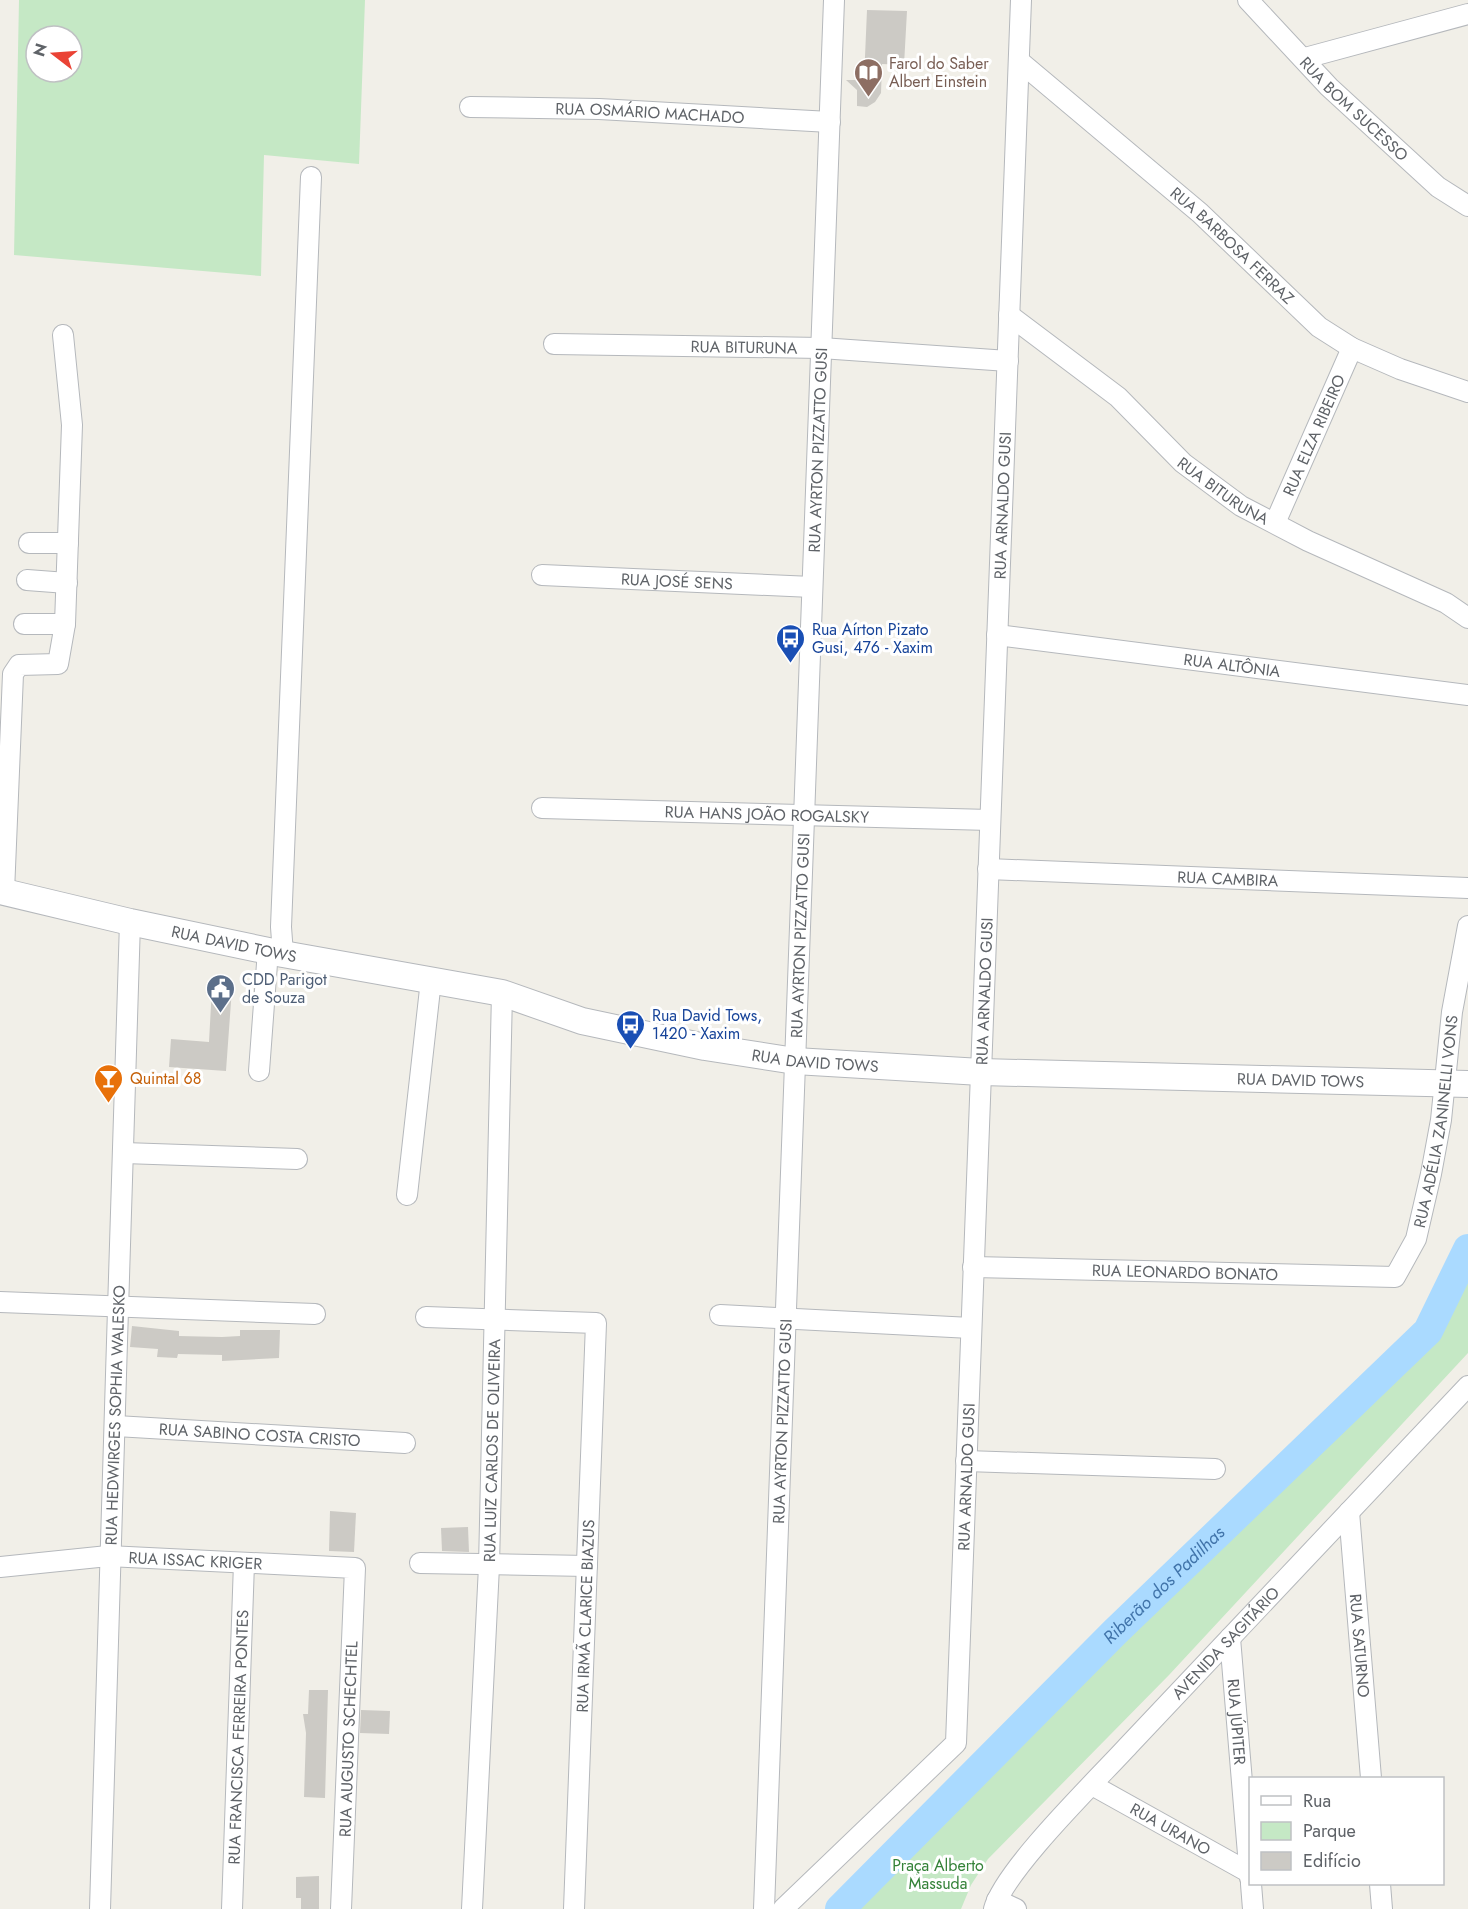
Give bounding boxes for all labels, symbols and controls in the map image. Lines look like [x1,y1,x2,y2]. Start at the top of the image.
north arrow [24,24,84,84]
text: N [27,40,53,59]
place label: Farol do Saber Albert Einstein [889,52,989,93]
street label: RUA BOM SUCESSO [1294,52,1413,166]
library icon: Farol do Saber Albert Einstein [852,56,884,98]
street label: RUA OSMÁRIO MACHADO [555,97,745,129]
street label: RUA BARBOSA FERRAZ [1165,182,1299,310]
street label: RUA BITURUNA [690,335,798,360]
street label: RUA AYRTON PIZZATTO GUSI [803,347,833,553]
street label: RUA ELZA RIBEIRO [1277,371,1351,500]
street label: RUA ARNALDO GUSI [988,431,1017,580]
street label: RUA BITURUNA [1172,452,1273,531]
street label: RUA JOSÉ SENS [620,568,734,595]
place label: Rua Aírton Pizato Gusi, 476 - Xaxim [812,618,933,659]
bus stop icon: Rua Aírton Pizato Gusi, 476 - Xaxim [775,622,807,664]
street label: RUA ALTÔNIA [1182,648,1282,683]
street label: RUA HANS JOÃO ROGALSKY [664,800,869,829]
street label: RUA AYRTON PIZZATTO GUSI [785,833,815,1039]
street label: RUA CAMBIRA [1177,866,1279,892]
street label: RUA ARNALDO GUSI [970,917,999,1065]
street label: RUA DAVID TOWS [169,920,299,968]
place label: CDD Parigot de Souza [242,968,327,1009]
public building icon: CDD Parigot de Souza [205,972,237,1014]
place label: Rua David Tows, 1420 - Xaxim [652,1004,762,1045]
bus stop icon: Rua David Tows, 1420 - Xaxim [615,1008,647,1050]
street label: RUA ADÉLIA ZANINELLI VONS [1408,1014,1464,1230]
street label: RUA DAVID TOWS [750,1043,879,1078]
bar icon: Quintal 68 [93,1062,125,1104]
place label: Quintal 68 [130,1067,202,1090]
street label: RUA DAVID TOWS [1237,1067,1365,1093]
street label: RUA LEONARDO BONATO [1092,1259,1278,1286]
street label: RUA HEDWIRGES SOPHIA WALESKO [99,1285,131,1546]
street label: RUA AYRTON PIZZATTO GUSI [767,1318,798,1524]
street label: RUA LUIZ CARLOS DE OLIVEIRA [478,1338,506,1562]
street label: RUA ARNALDO GUSI [952,1403,981,1551]
street label: RUA SABINO COSTA CRISTO [158,1418,361,1452]
street label: RUA IRMÃ CLARICE BIAZUS [571,1519,600,1713]
water label: Riberão dos Padilhas [1097,1520,1231,1650]
street label: RUA ISSAC KRIGER [128,1546,263,1575]
street label: AVENIDA SAGITÁRIO [1167,1582,1285,1705]
street label: RUA SATURNO [1344,1593,1375,1698]
street label: RUA FRANCISCA FERREIRA PONTES [223,1609,254,1865]
street label: RUA AUGUSTO SCHECHTEL [334,1640,363,1837]
street label: RUA JÚPITER [1221,1678,1252,1766]
legend [1249,1777,1444,1885]
text: Rua [1303,1788,1331,1814]
street label: RUA URANO [1126,1798,1215,1861]
text: Parque [1303,1818,1356,1844]
text: Edifício [1303,1848,1361,1874]
park label: Praça Alberto Massuda [892,1854,984,1895]

